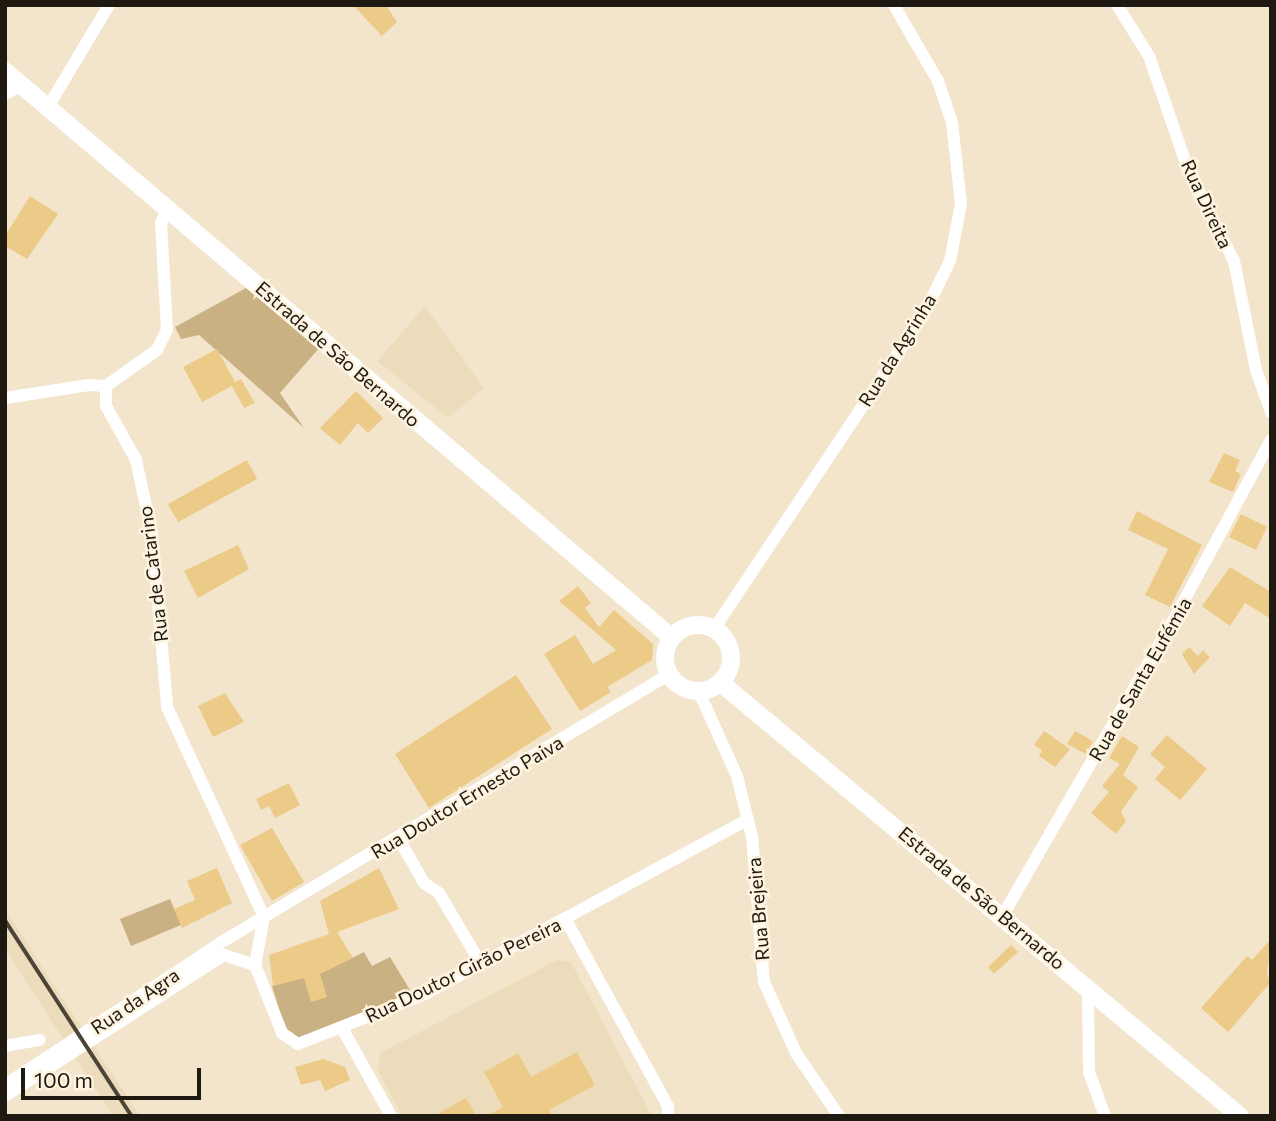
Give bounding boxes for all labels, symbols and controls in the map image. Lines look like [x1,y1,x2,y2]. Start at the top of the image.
street label: Rua Direita [1176,156,1238,252]
street label: Estrada de São Bernardo [251,276,425,432]
street label: Rua da Agrinha [853,289,941,411]
street label: Rua de Catarino [133,505,173,643]
street label: Rua de Santa Eufémia [1084,593,1196,765]
street label: Rua Doutor Ernesto Paiva [367,731,567,863]
street label: Estrada de São Bernardo [894,822,1070,974]
street label: Rua Brejeira [742,856,774,962]
street label: Rua Doutor Girão Pereira [361,913,565,1027]
street label: Rua da Agra [86,963,184,1039]
scale bar [24,1054,205,1098]
text: 100 m [34,1067,93,1092]

